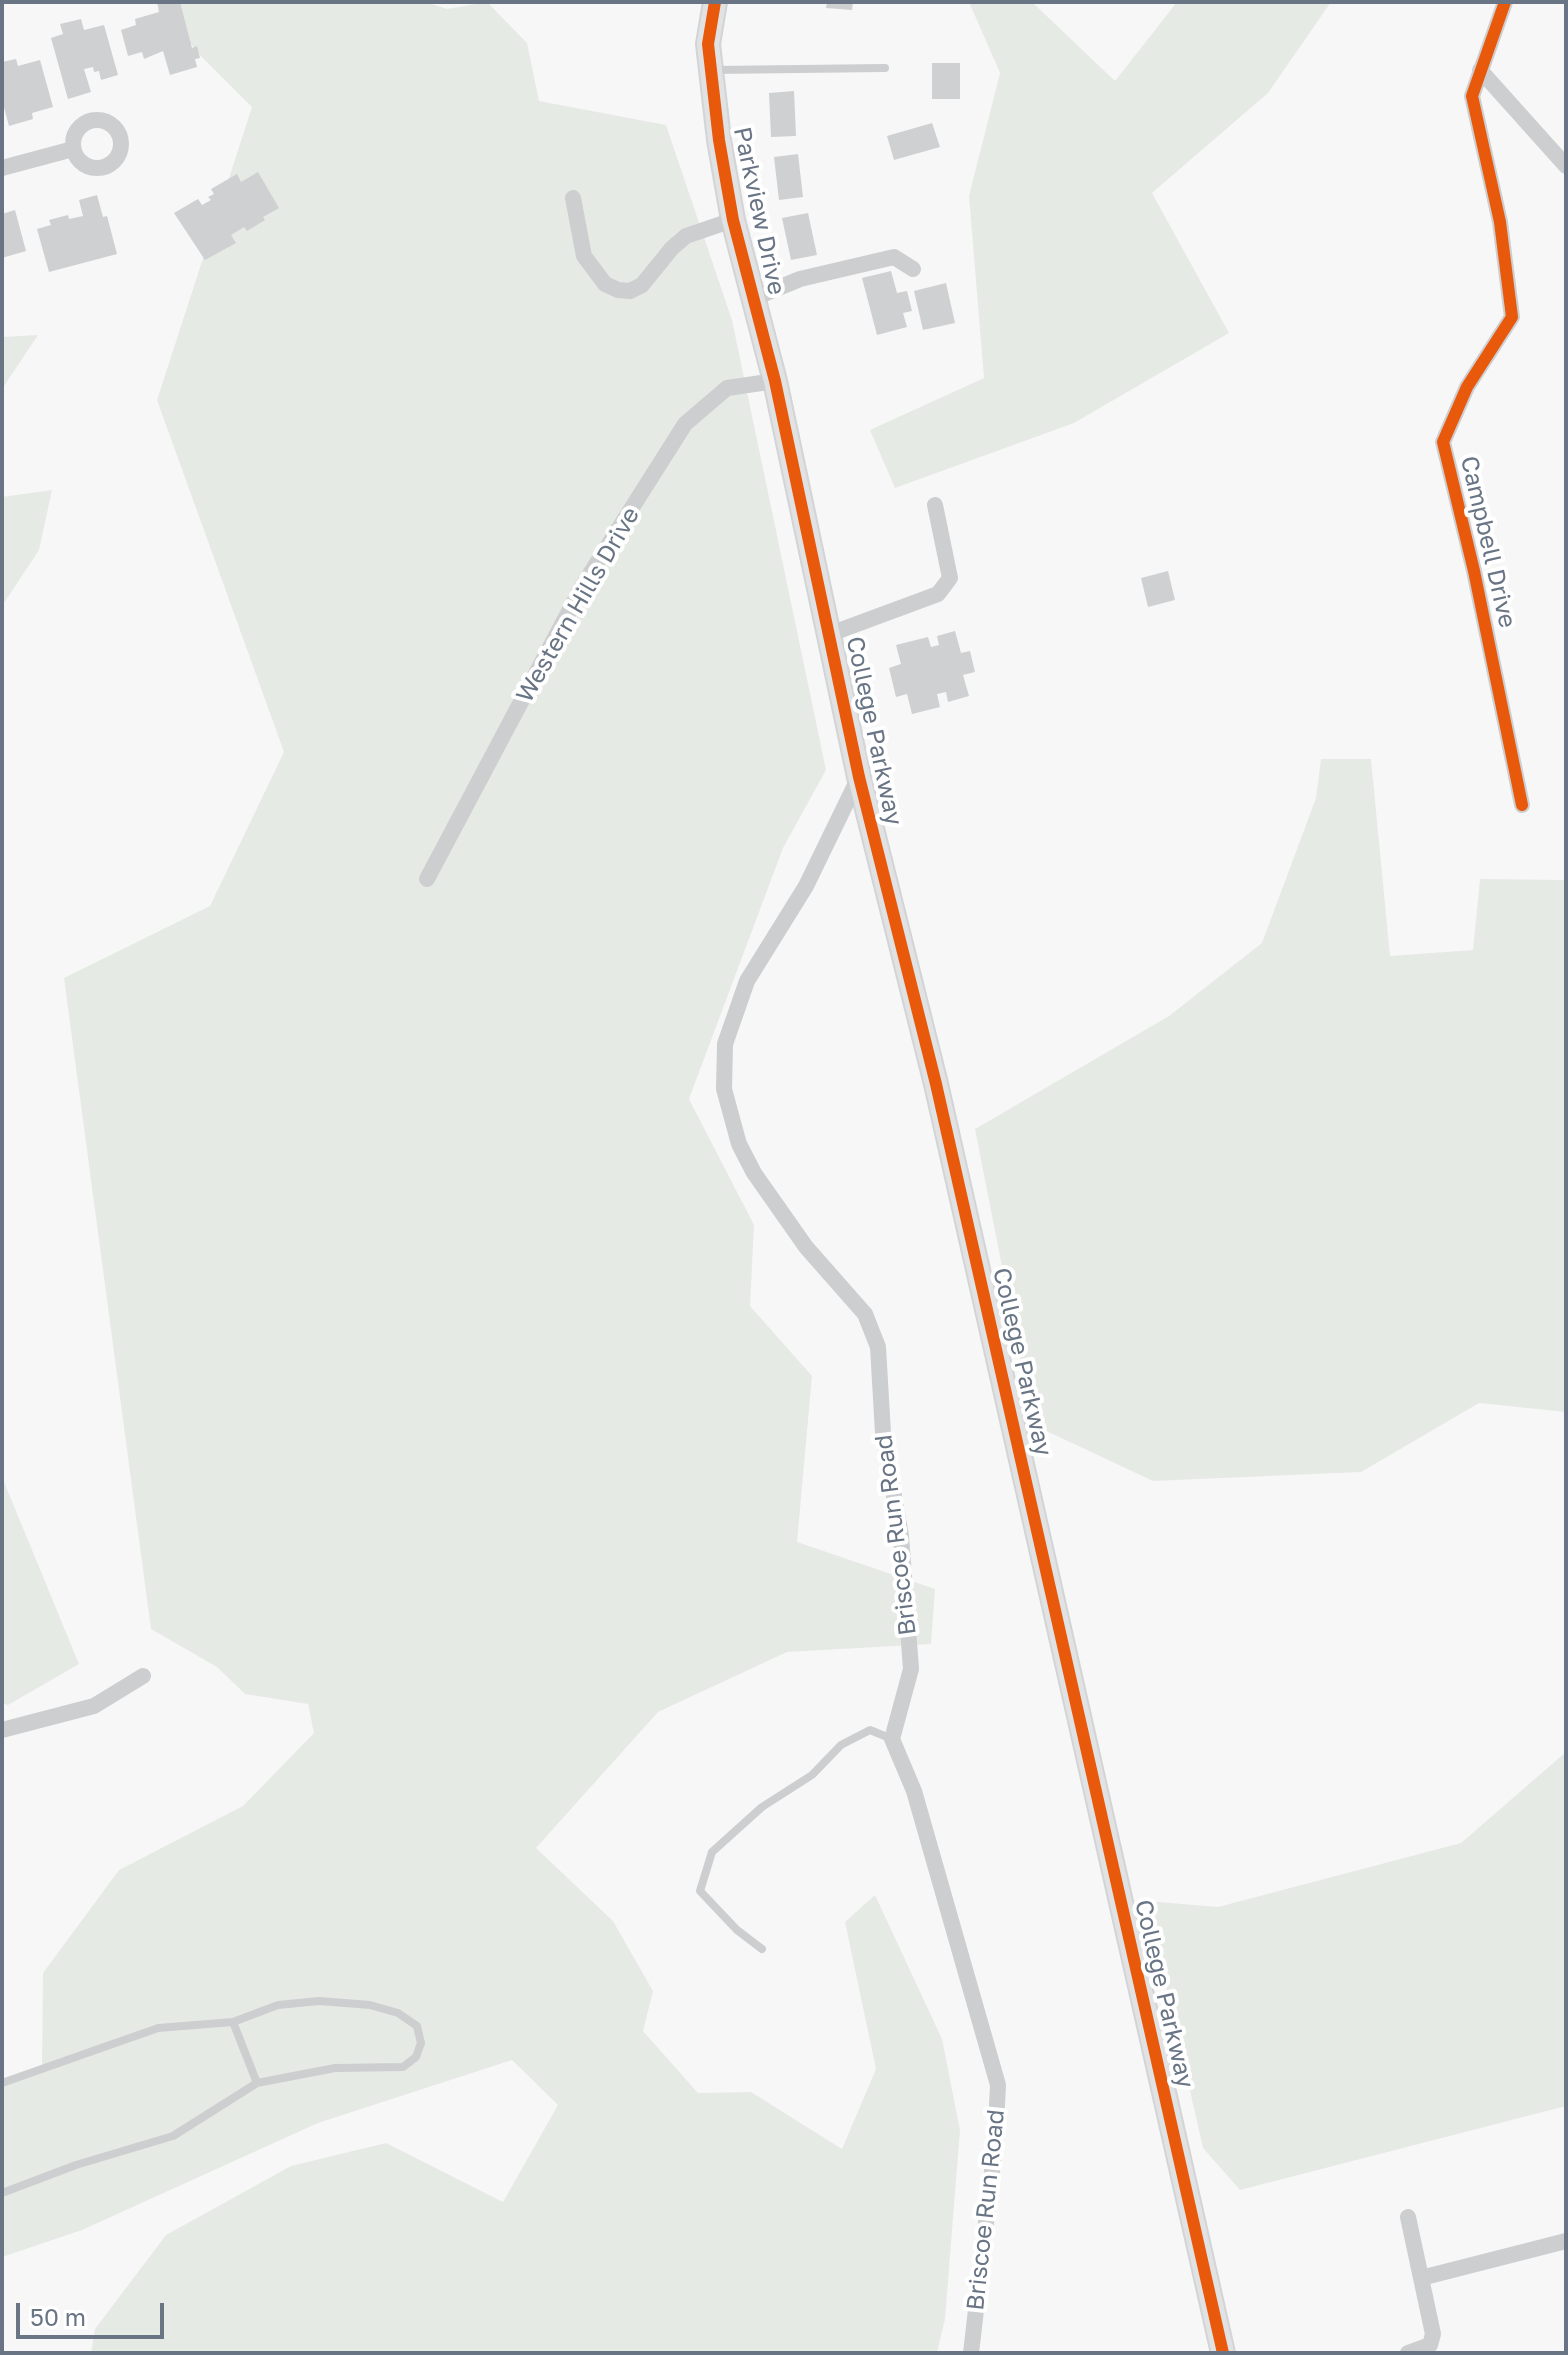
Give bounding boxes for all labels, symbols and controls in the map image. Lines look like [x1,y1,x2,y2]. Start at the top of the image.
street label: Parkview Drive [727,125,791,297]
street label: Campbell Drive [1454,453,1522,631]
street label: Western Hills Drive [510,502,646,708]
street label: College Parkway [840,634,908,828]
street label: College Parkway [986,1265,1058,1459]
street label: Briscoe Run Road [869,1433,923,1637]
street label: College Parkway [1128,1897,1200,2091]
street label: Briscoe Run Road [961,2108,1011,2312]
scale bar [20,2287,168,2337]
text: 50 m [30,2302,86,2331]

